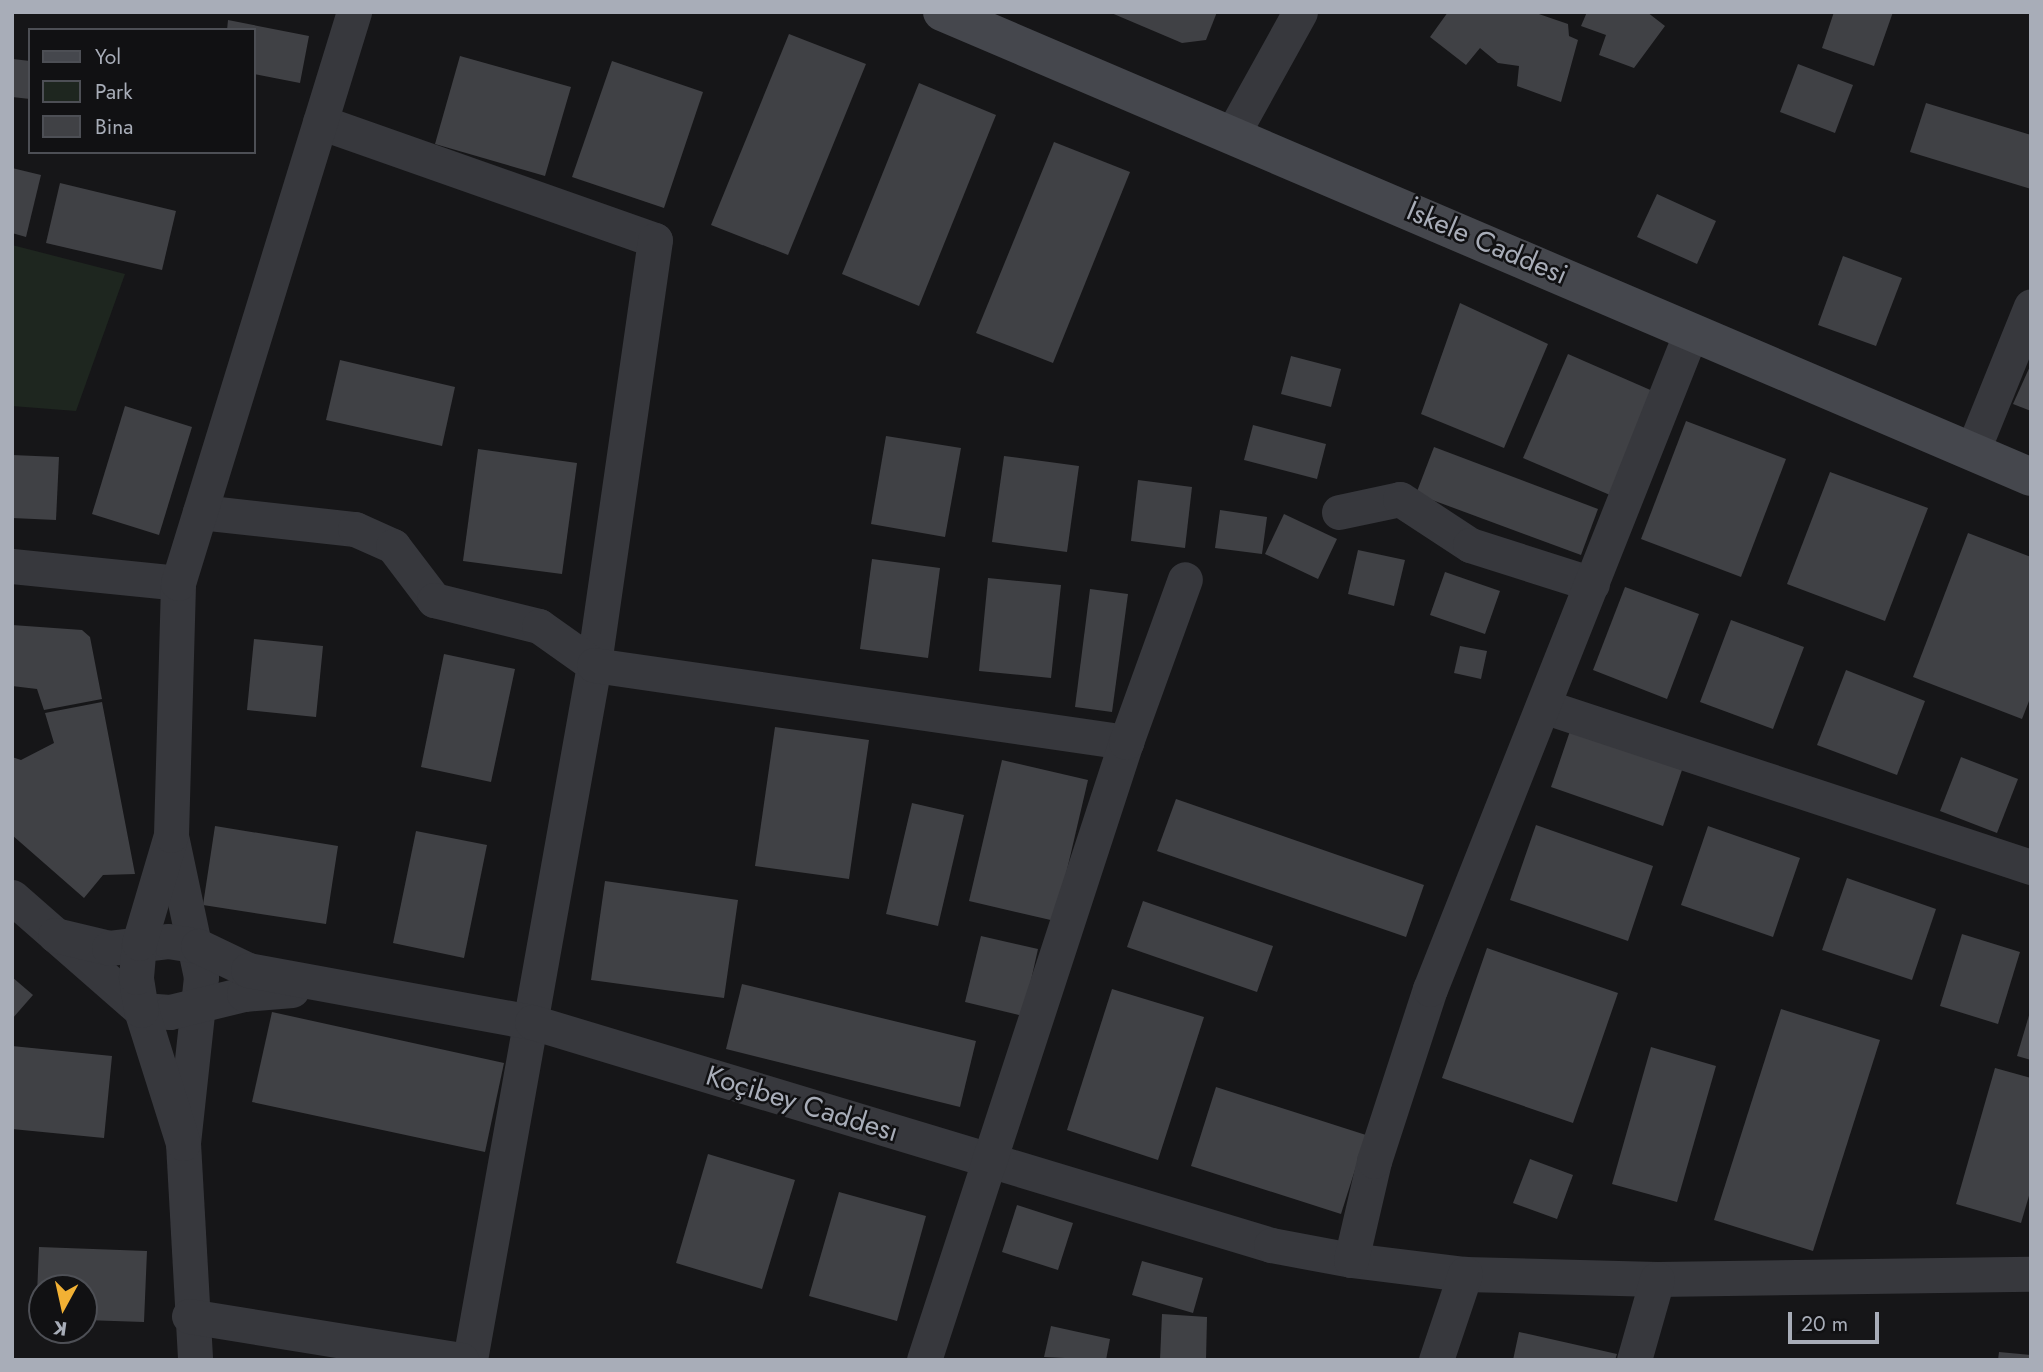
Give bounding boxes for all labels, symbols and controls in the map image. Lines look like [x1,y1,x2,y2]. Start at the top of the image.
legend [28,28,256,154]
text: Yol [95,42,121,72]
text: Park [95,77,132,107]
text: Bina [95,112,133,142]
street label: İskele Caddesi [1402,194,1572,292]
street label: Koçibey Caddesı [702,1059,902,1149]
north arrow [28,1274,98,1344]
scale bar [1791,1298,1882,1342]
text: 20 m [1801,1309,1848,1339]
text: K [52,1314,69,1343]

